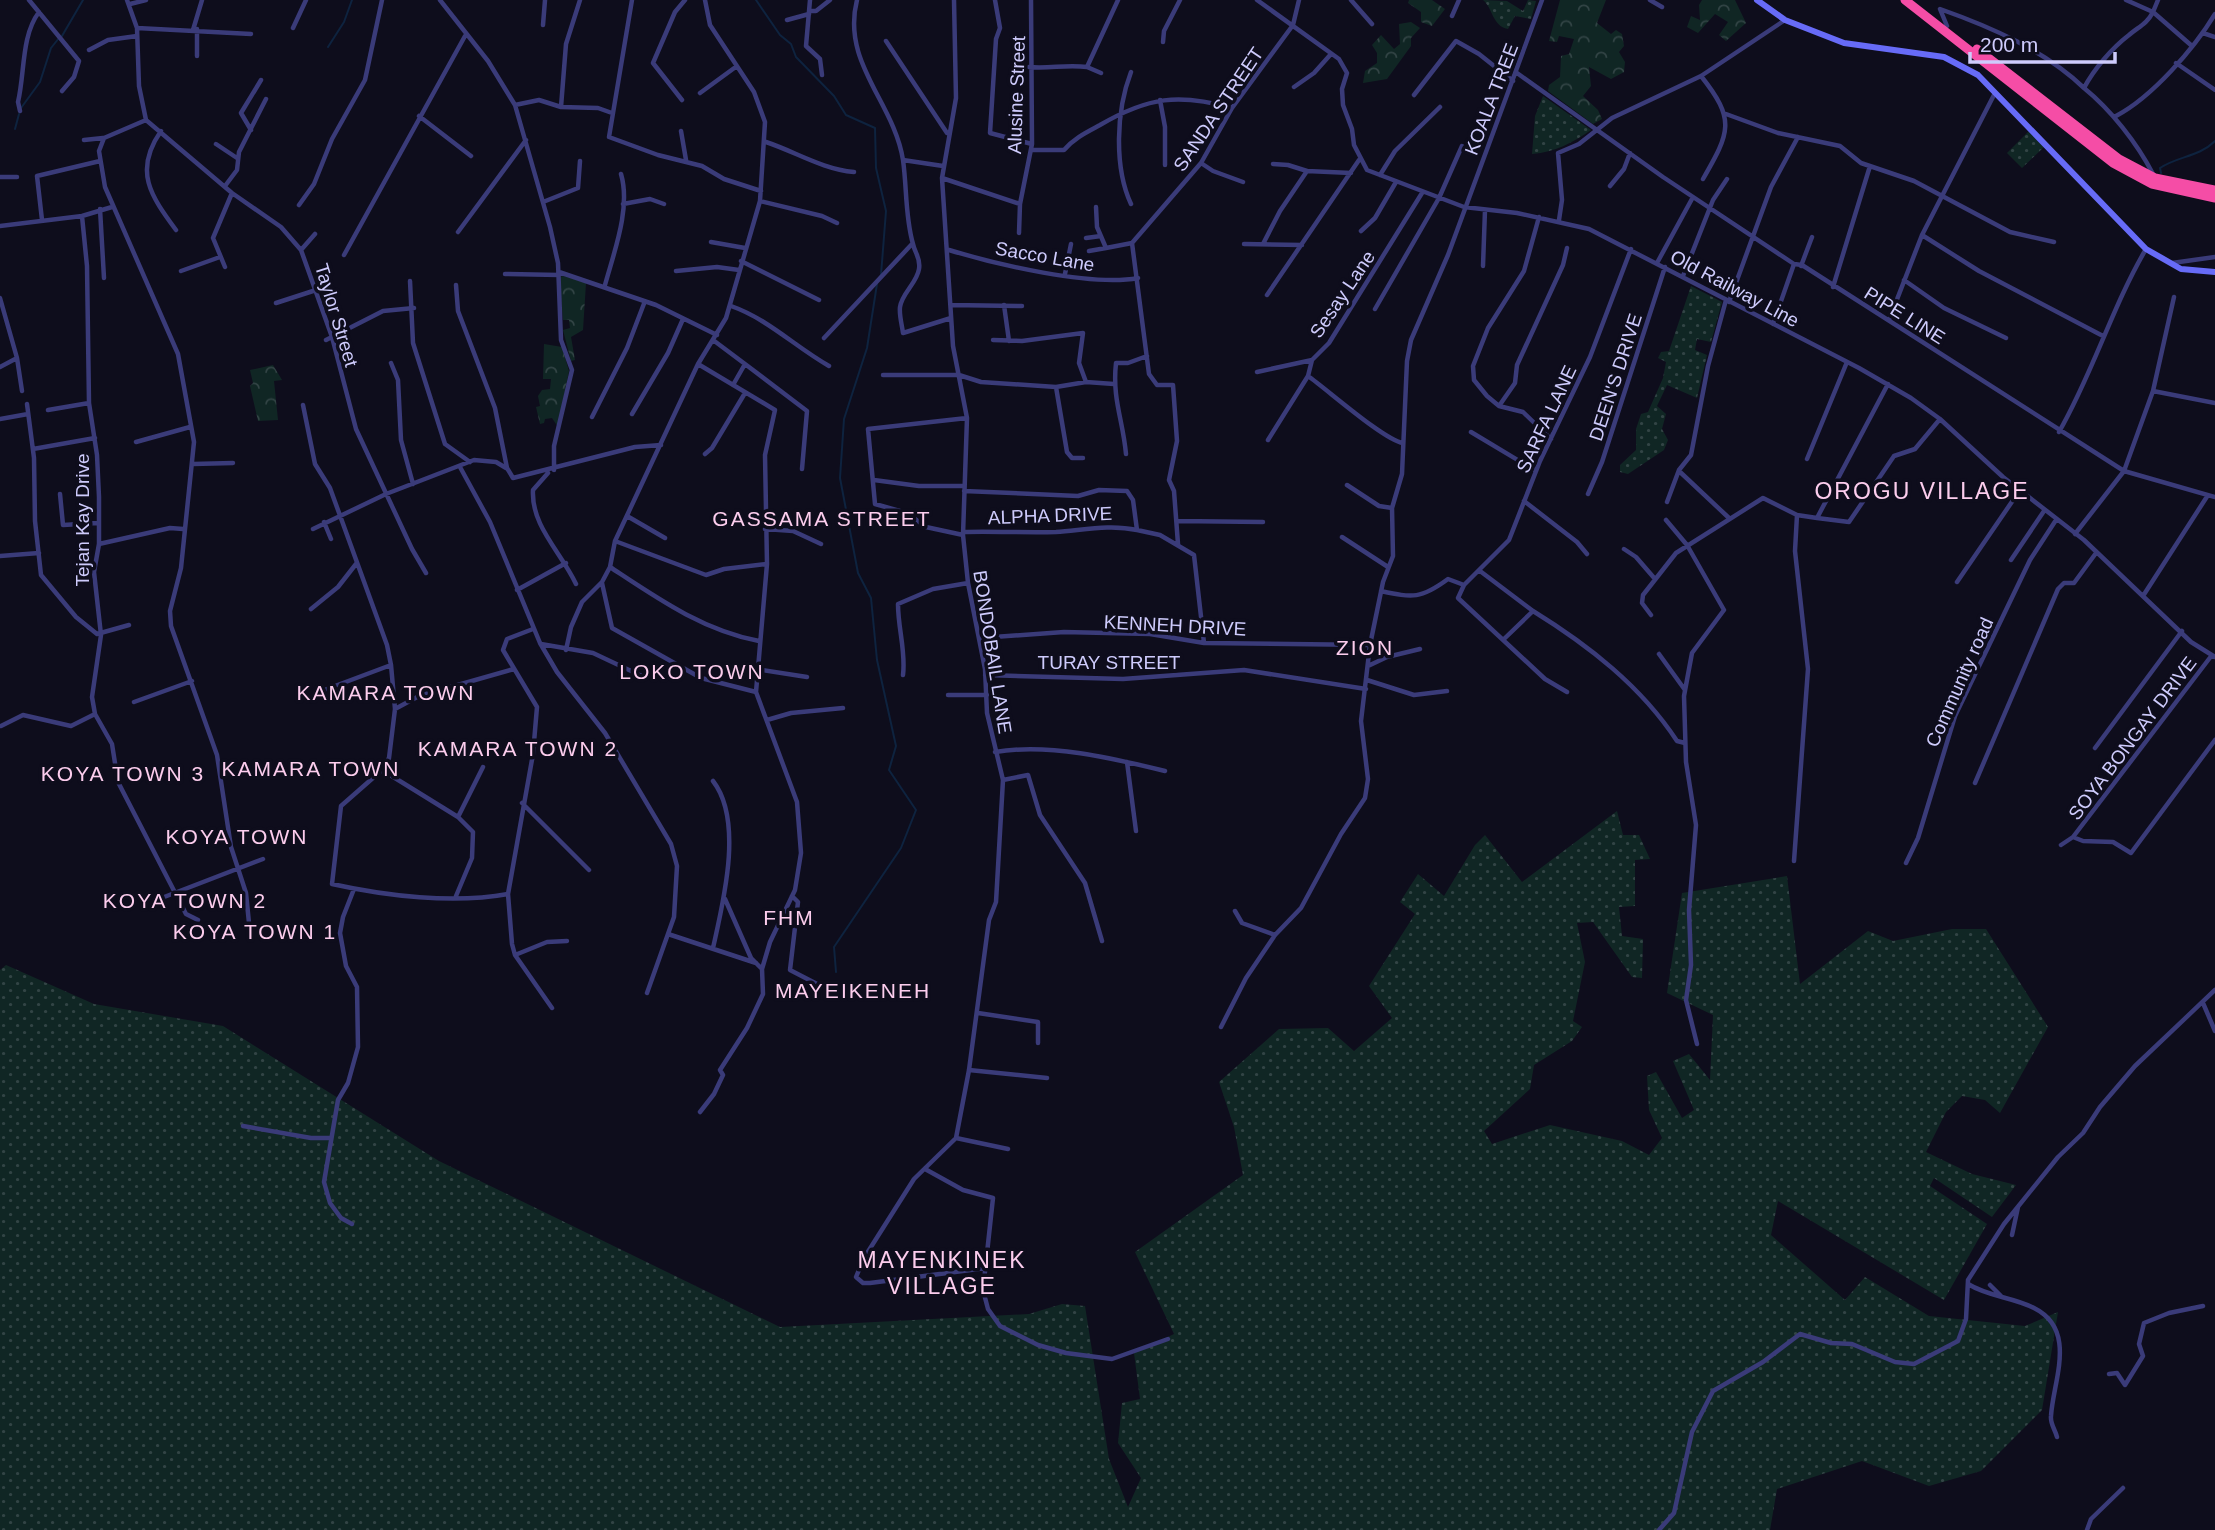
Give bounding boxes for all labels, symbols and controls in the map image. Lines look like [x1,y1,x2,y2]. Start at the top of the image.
scale bar [1970,21,2115,65]
text: 200 m [1980,33,2038,56]
street label: Alusine Street [1004,35,1029,154]
street label: KOALA TREE [1461,40,1522,158]
street label: SANDA STREET [1169,43,1268,175]
street label: Sacco Lane [994,237,1096,276]
street label: Old Railway Line [1667,246,1803,331]
street label: Sesay Lane [1306,247,1379,342]
street label: Taylor Street [311,261,362,370]
street label: PIPE LINE [1861,282,1949,348]
street label: DEEN'S DRIVE [1585,311,1646,443]
street label: SARFA LANE [1512,362,1581,476]
street label: Tejan Kay Drive [72,453,93,587]
district label: OROGU VILLAGE [1814,478,2030,504]
street label: ALPHA DRIVE [987,503,1113,528]
district label: GASSAMA STREET [712,507,932,530]
street label: BONDOBAIL LANE [969,569,1016,735]
street label: KENNEH DRIVE [1103,611,1247,640]
street label: Community road [1922,614,1997,750]
district label: ZION [1336,636,1394,659]
street label: TURAY STREET [1038,652,1181,673]
street label: SOYA BONGAY DRIVE [2064,653,2201,824]
district label: LOKO TOWN [619,660,765,683]
district label: KAMARA TOWN [297,681,475,704]
district label: KAMARA TOWN 2 [418,737,618,760]
district label: KAMARA TOWN [222,757,400,780]
district label: KOYA TOWN 3 [41,762,205,785]
district label: KOYA TOWN [166,825,308,848]
district label: KOYA TOWN 2 [103,889,267,912]
district label: FHM [763,906,815,929]
district label: KOYA TOWN 1 [173,920,337,943]
district label: MAYEIKENEH [775,979,931,1002]
district label: MAYENKINEK VILLAGE [857,1247,1027,1299]

